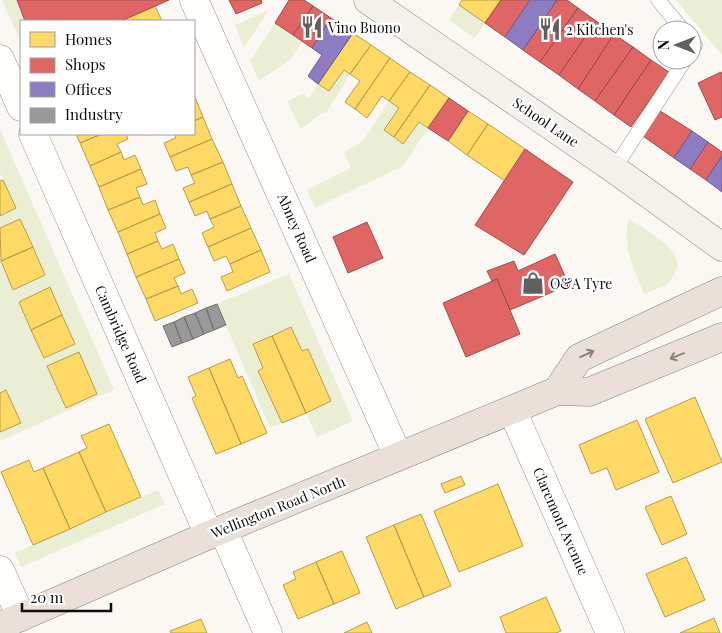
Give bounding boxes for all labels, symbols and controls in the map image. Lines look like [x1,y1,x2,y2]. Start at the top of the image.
restaurant icon: Vino Buono [299,14,325,40]
restaurant icon: 2 Kitchen's [537,16,563,42]
place label: Vino Buono [327,18,401,37]
legend [20,20,195,135]
place label: 2 Kitchen's [566,20,634,39]
north arrow [652,20,702,70]
text: Homes [65,29,112,49]
text: N [654,40,673,50]
text: Shops [65,54,106,74]
text: Offices [65,79,112,99]
street label: School Lane [509,93,583,151]
text: Industry [65,104,123,124]
street label: Abney Road [273,189,321,266]
shop icon: O&A Tyre [520,270,546,296]
place label: O&A Tyre [550,274,612,293]
street label: Cambridge Road [91,282,151,386]
one-way arrow [579,349,594,358]
one-way arrow [670,352,685,361]
street label: Claremont Avenue [529,464,593,578]
street label: Wellington Road North [207,471,349,543]
scale bar [22,580,111,612]
text: 20 m [30,587,64,607]

